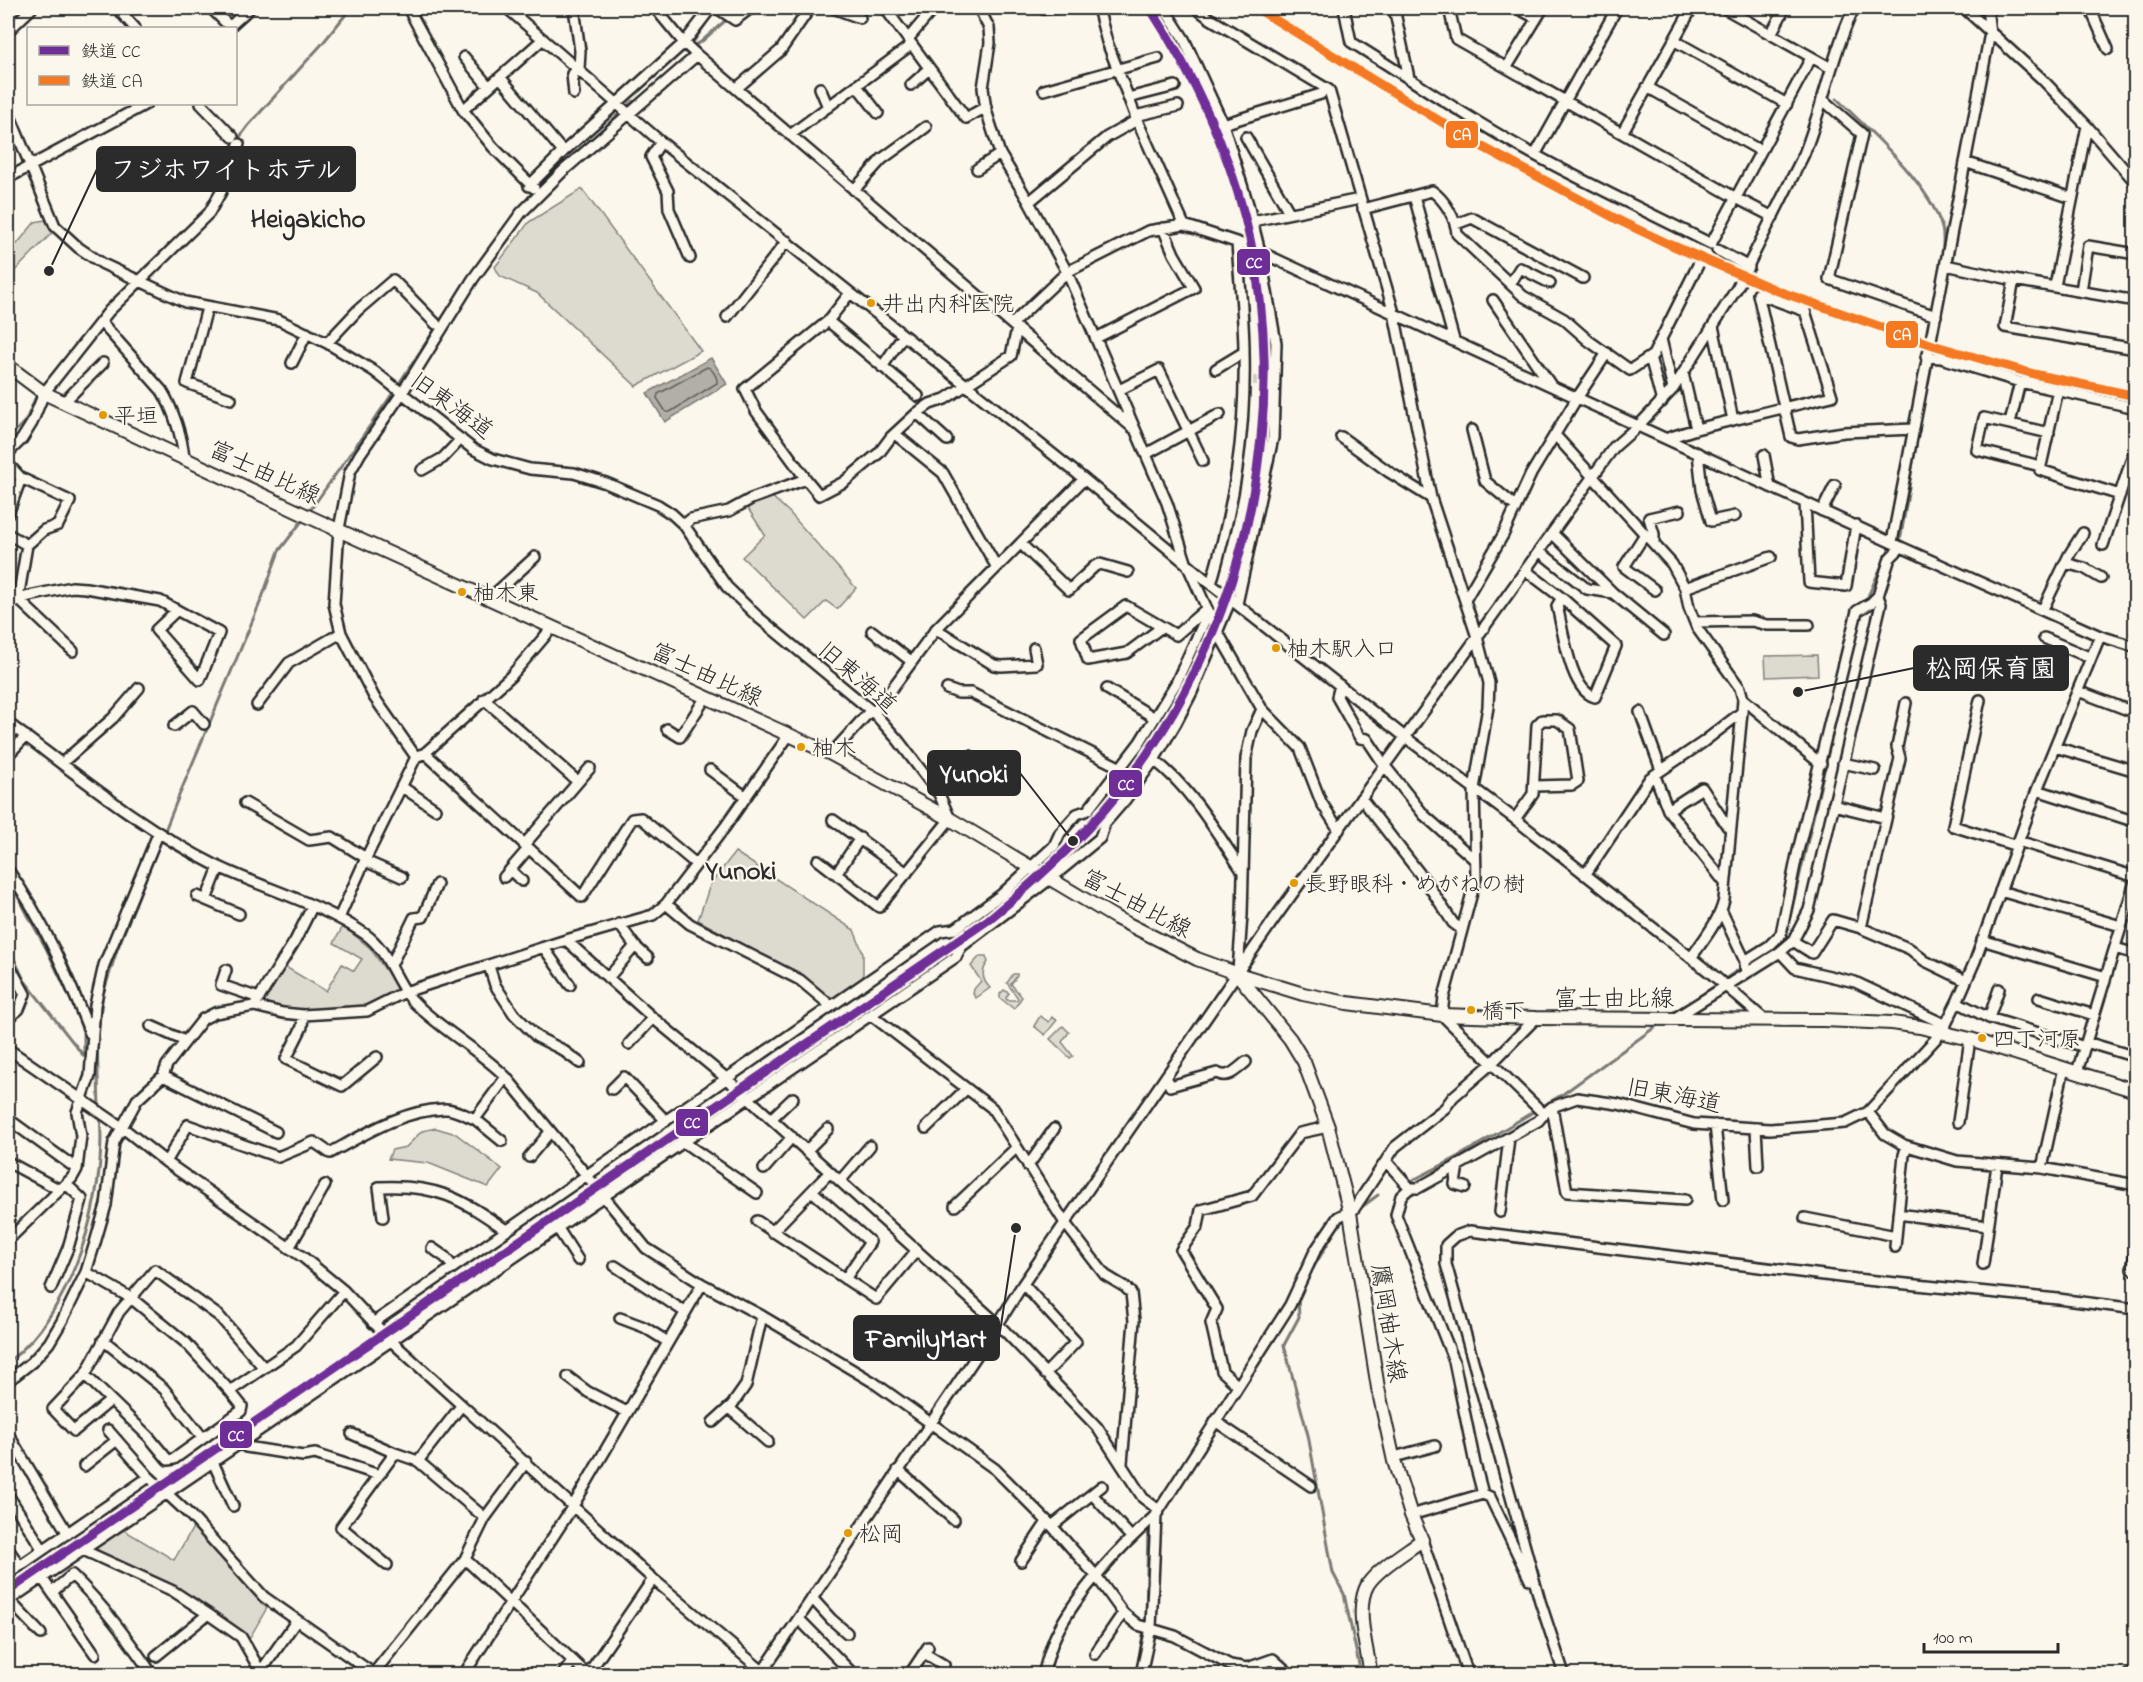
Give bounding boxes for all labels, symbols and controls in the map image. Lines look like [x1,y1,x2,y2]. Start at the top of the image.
legend [27,27,237,105]
text: 鉄道 CC [81,40,141,66]
text: 鉄道 CA [81,70,142,96]
line badge: CA [1445,120,1479,149]
text: CA [1453,124,1471,148]
callout: フジホワイトホテル [97,147,355,191]
text: フジホワイトホテル [110,153,342,191]
district label: Heigakicho [251,201,365,241]
line badge: CC [1236,248,1271,276]
text: CC [1245,252,1263,276]
place label: 井出内科医院 [882,290,1014,322]
marker: 井出内科医院 [865,297,877,309]
line badge: CA [1885,320,1919,349]
text: CA [1893,324,1911,348]
street label: 旧東海道 [401,365,500,449]
place label: 平垣 [114,402,158,434]
marker: 平垣 [97,409,109,421]
street label: 富士由比線 [202,433,326,515]
place label: 柚木東 [473,579,539,611]
marker: 柚木東 [456,586,468,598]
street label: 旧東海道 [809,634,904,724]
street label: 富士由比線 [644,635,768,717]
place label: 柚木駅入口 [1287,635,1397,667]
marker: 柚木駅入口 [1270,642,1282,654]
callout: 松岡保育園 [1914,646,2068,690]
text: 松岡保育園 [1926,652,2056,690]
place label: 柚木 [812,734,856,766]
marker: 柚木 [795,741,807,753]
callout: Yunoki [928,751,1020,795]
text: Yunoki [939,757,1008,795]
line badge: CC [1108,769,1143,798]
text: CC [1117,774,1135,798]
district label: Yunoki [705,853,777,892]
street label: 富士由比線 [1075,862,1197,949]
place label: 長野眼科・めがねの樹 [1305,870,1525,902]
marker: 長野眼科・めがねの樹 [1288,877,1300,889]
street label: 富士由比線 [1554,983,1674,1018]
place label: 橋下 [1482,997,1526,1029]
marker: 橋下 [1465,1004,1477,1016]
place label: 四丁河原 [1993,1025,2081,1057]
marker: 四丁河原 [1976,1032,1988,1044]
street label: 旧東海道 [1623,1071,1724,1124]
line badge: CC [675,1108,709,1137]
text: CC [683,1112,701,1136]
street label: 鷹岡柚木線 [1360,1261,1413,1385]
callout: FamilyMart [854,1316,999,1360]
text: FamilyMart [863,1322,987,1360]
line badge: CC [219,1420,253,1449]
text: CC [227,1425,245,1449]
place label: 松岡 [859,1520,903,1552]
marker: 松岡 [842,1527,854,1539]
scale bar [1924,1616,2058,1654]
text: 100 m [1933,1626,1973,1652]

